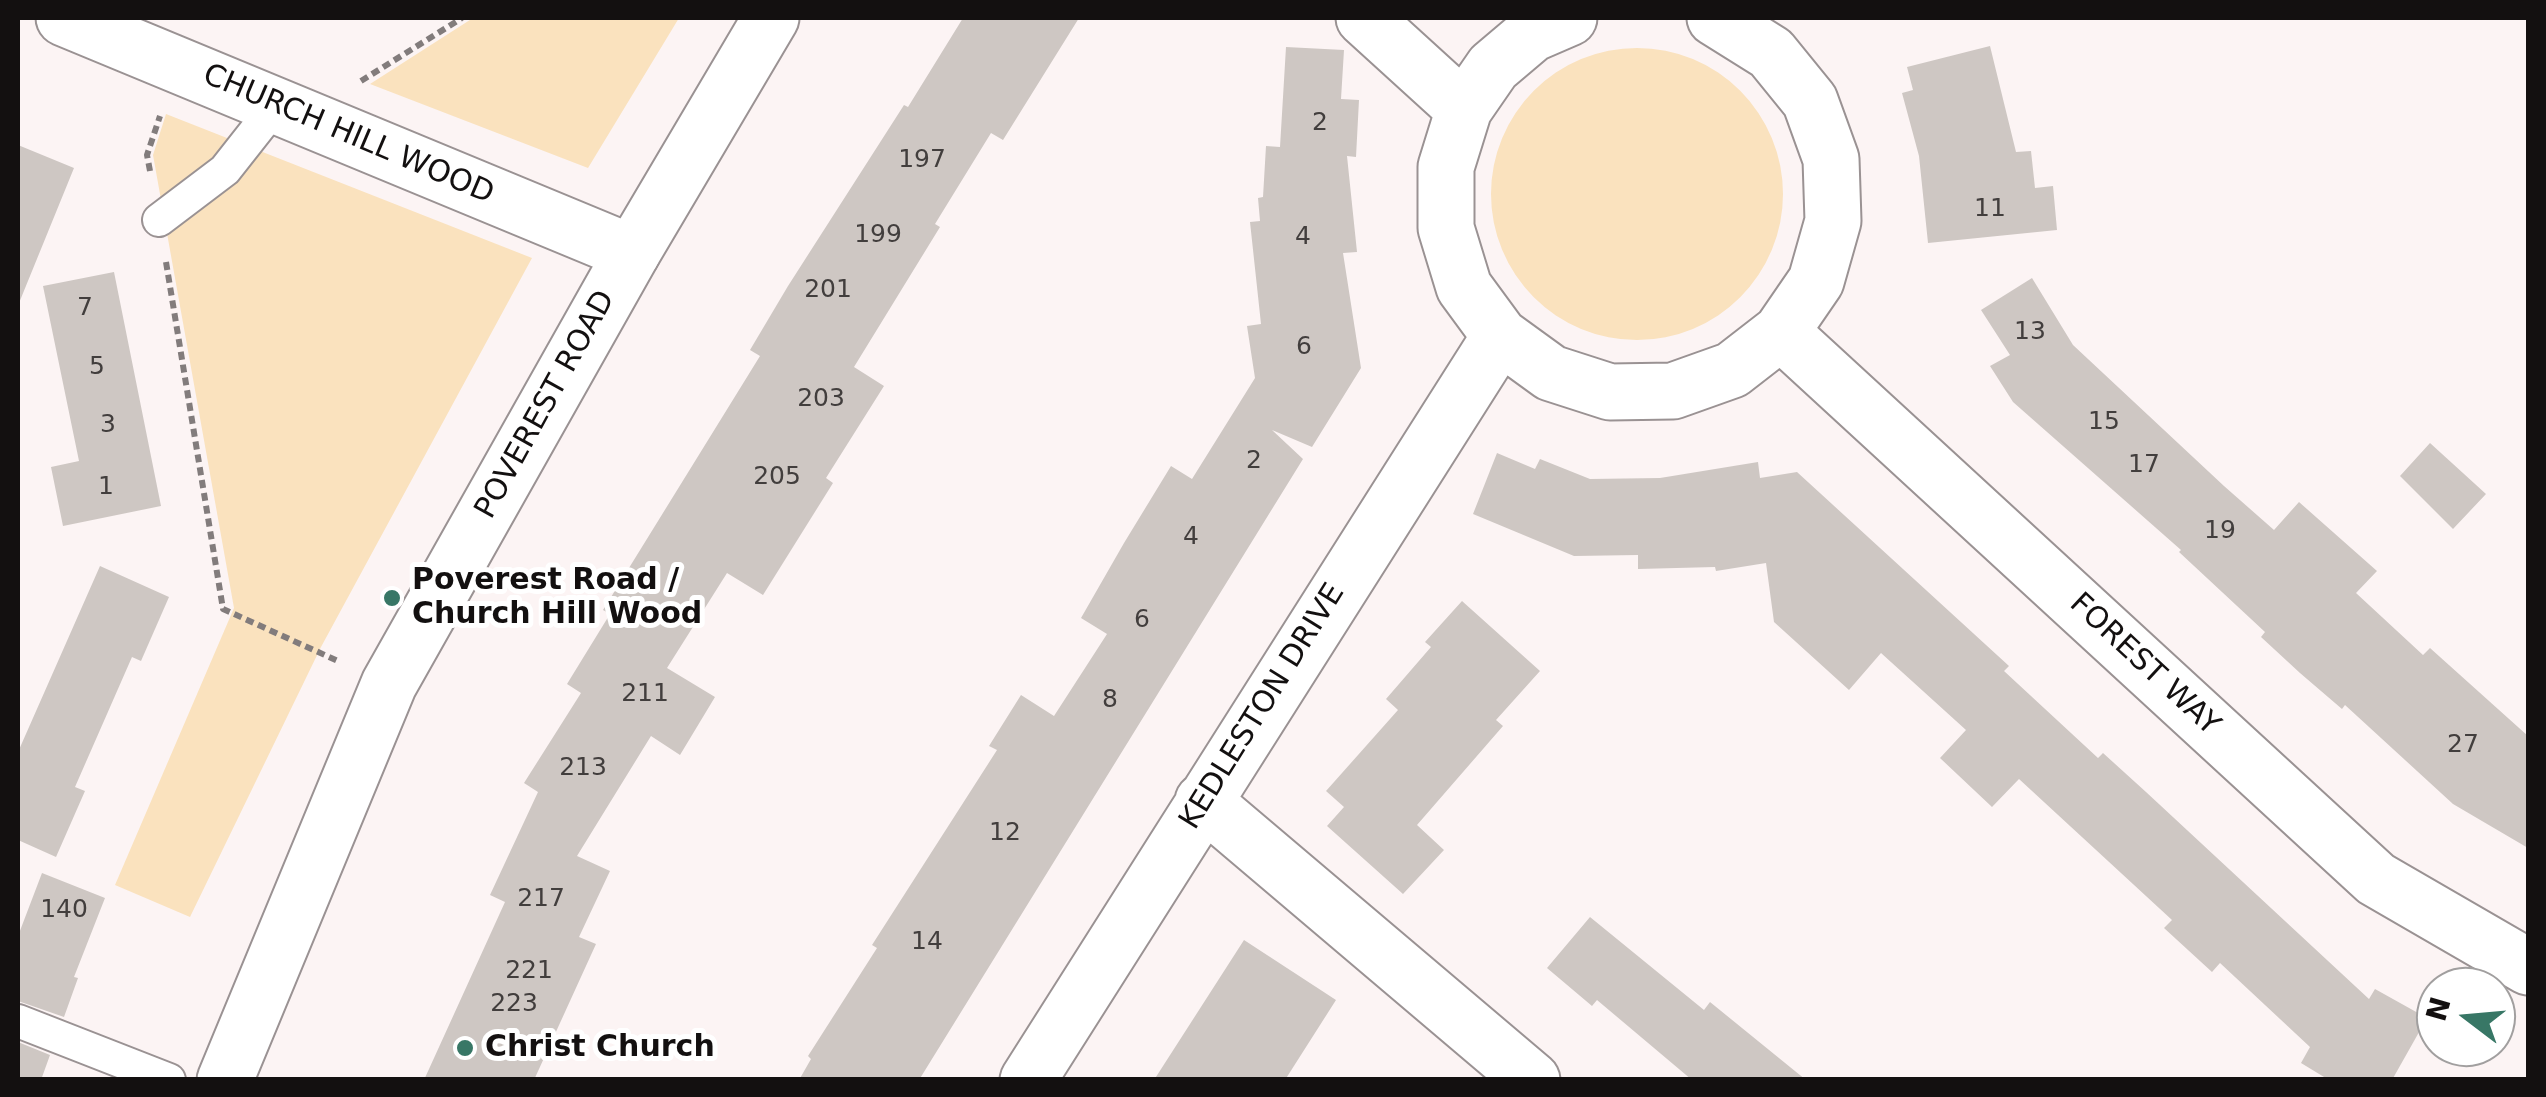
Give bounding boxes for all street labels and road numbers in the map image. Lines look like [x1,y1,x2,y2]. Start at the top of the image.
street label: CHURCH HILL WOOD [197,57,499,213]
street label: POVEREST ROAD [468,285,624,525]
street label: KEDLESTON DRIVE [1173,578,1353,836]
street label: FOREST WAY [2061,586,2227,744]

